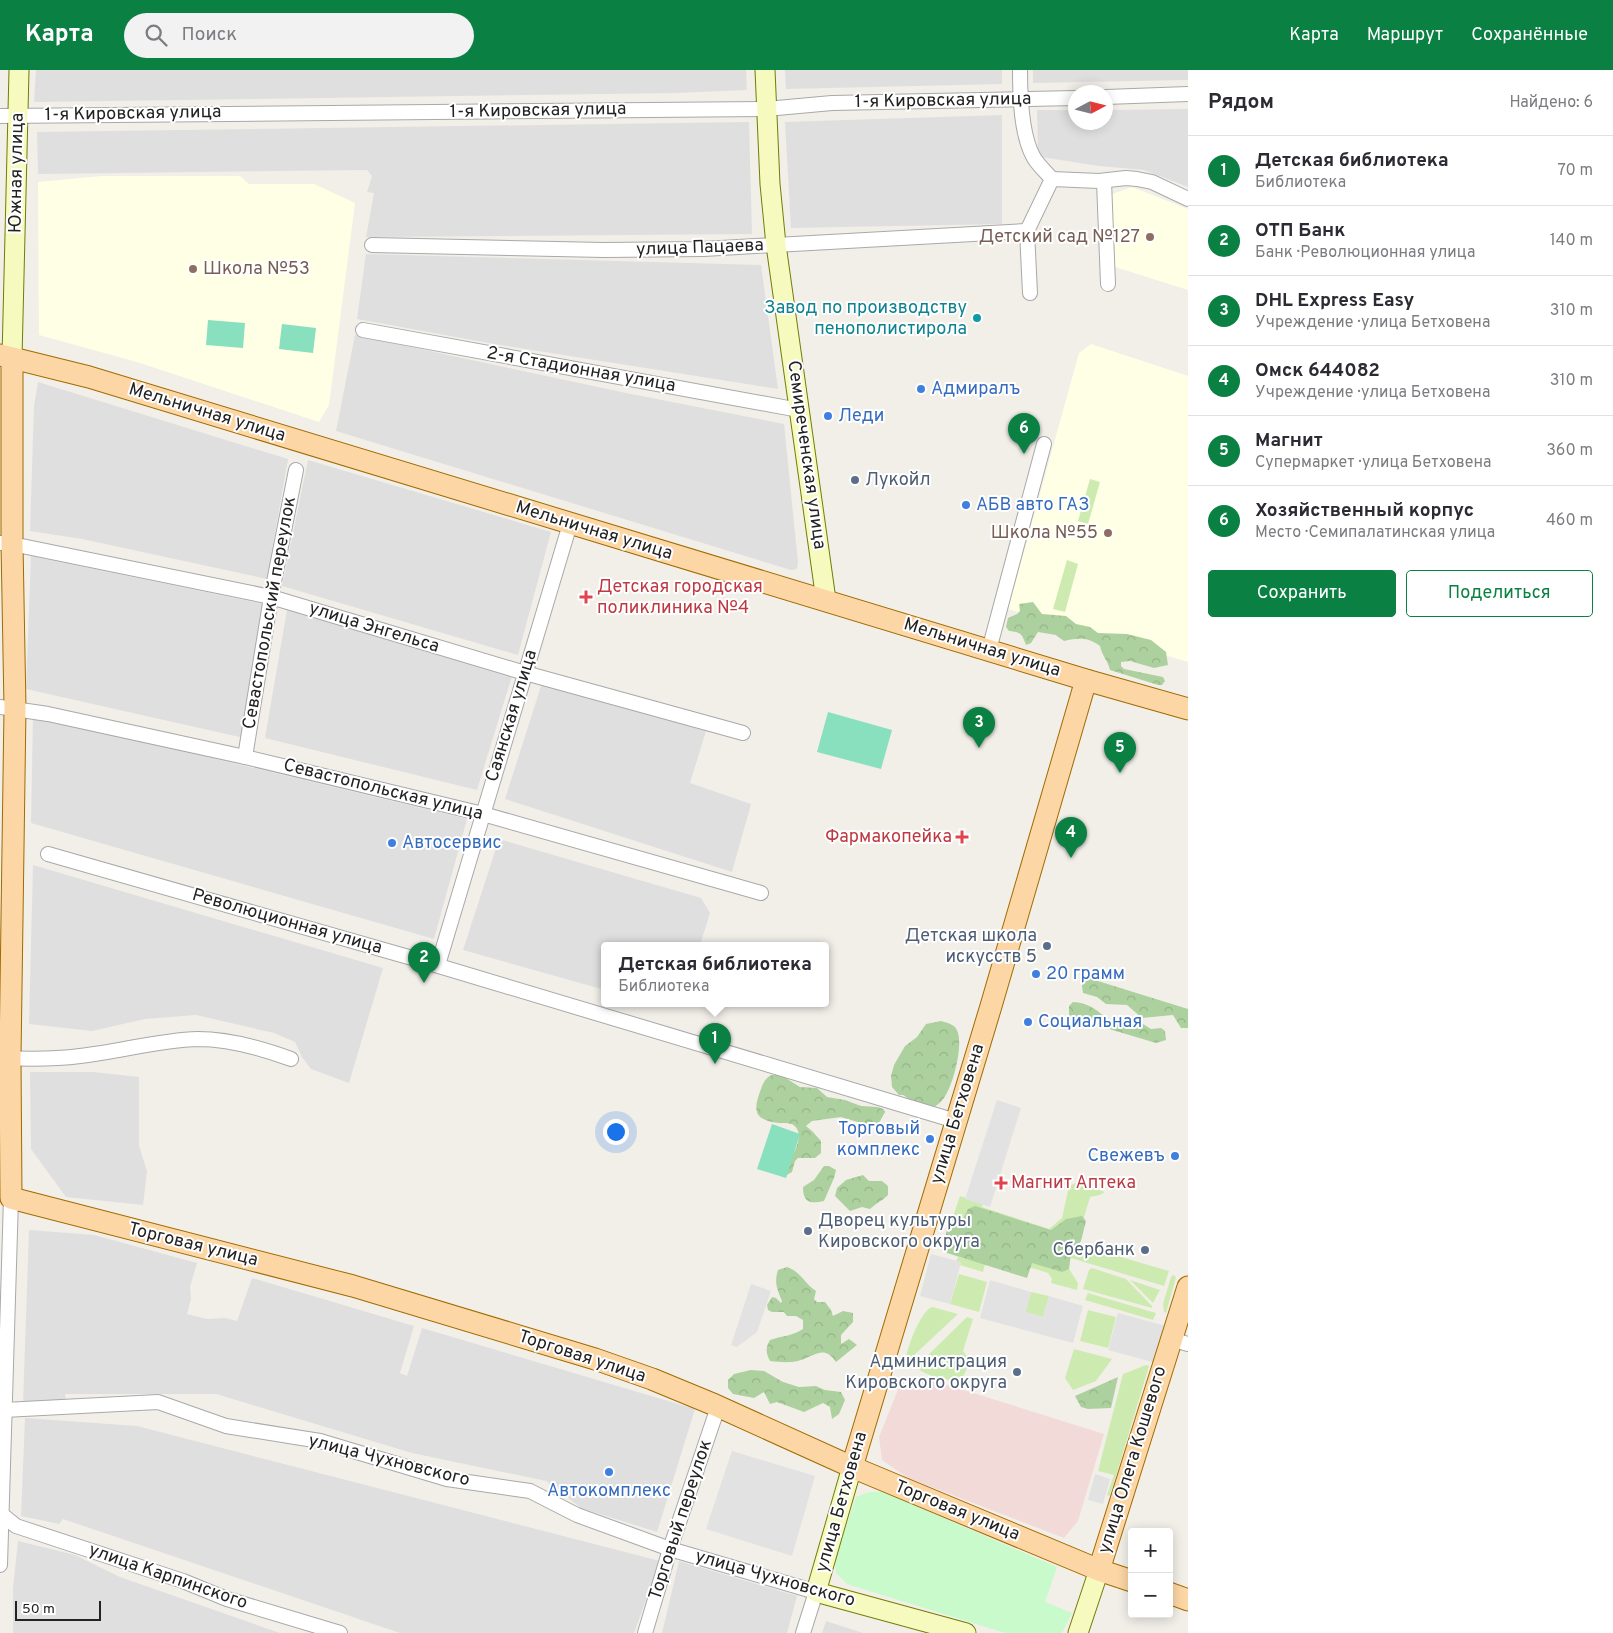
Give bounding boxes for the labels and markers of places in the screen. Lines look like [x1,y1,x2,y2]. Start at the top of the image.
place label: Детский сад №127 [979,226,1140,249]
marker: Детский сад №127 [1144,231,1156,243]
place label: Школа №53 [203,258,310,281]
marker: Школа №53 [187,263,199,275]
place label: Завод по производству пенополистирола [764,297,967,341]
marker: Завод по производству пенополистирола [971,312,983,324]
place label: Адмиралъ [931,378,1020,401]
marker: Адмиралъ [915,383,927,395]
place label: Леди [838,405,884,428]
marker: Леди [822,410,834,422]
pin: 6 [1008,413,1040,454]
place label: Лукойл [865,469,931,492]
marker: Лукойл [849,474,861,486]
place label: АБВ авто ГАЗ [976,494,1089,517]
marker: АБВ авто ГАЗ [960,499,972,511]
place label: Школа №55 [991,522,1098,545]
marker: Школа №55 [1102,527,1114,539]
place label: Детская городская поликлиника №4 [597,576,763,620]
marker: Детская городская поликлиника №4 [579,590,593,604]
pin: 3 [963,707,995,748]
pin: 5 [1104,732,1136,773]
pin: 4 [1055,817,1087,858]
place label: Фармакопейка [825,826,952,849]
marker: Фармакопейка [956,831,968,843]
place label: Автосервис [402,832,502,855]
marker: Автосервис [386,837,398,849]
place label: Детская школа искусств 5 [905,925,1037,969]
marker: Детская школа искусств 5 [1041,940,1053,952]
pin: 2 [408,942,440,983]
place label: 20 грамм [1046,963,1125,986]
marker: 20 грамм [1030,968,1042,980]
place label: Социальная [1038,1011,1142,1034]
marker: Социальная [1022,1016,1034,1028]
pin: 1 [699,1023,731,1064]
place label: Торговый комплекс [837,1118,920,1162]
marker: Торговый комплекс [924,1133,936,1145]
place label: Свежевъ [1087,1145,1165,1168]
marker: Свежевъ [1169,1150,1181,1162]
place label: Магнит Аптека [1011,1172,1136,1195]
marker: Магнит Аптека [995,1177,1007,1189]
place label: Дворец культуры Кировского округа [818,1210,980,1254]
marker: Дворец культуры Кировского округа [802,1225,814,1237]
place label: Сбербанк [1052,1239,1135,1262]
marker: Сбербанк [1139,1244,1151,1256]
place label: Администрация Кировского округа [845,1351,1007,1395]
marker: Администрация Кировского округа [1011,1366,1023,1378]
marker: Автокомплекс [603,1466,615,1478]
place label: Автокомплекс [547,1480,671,1503]

